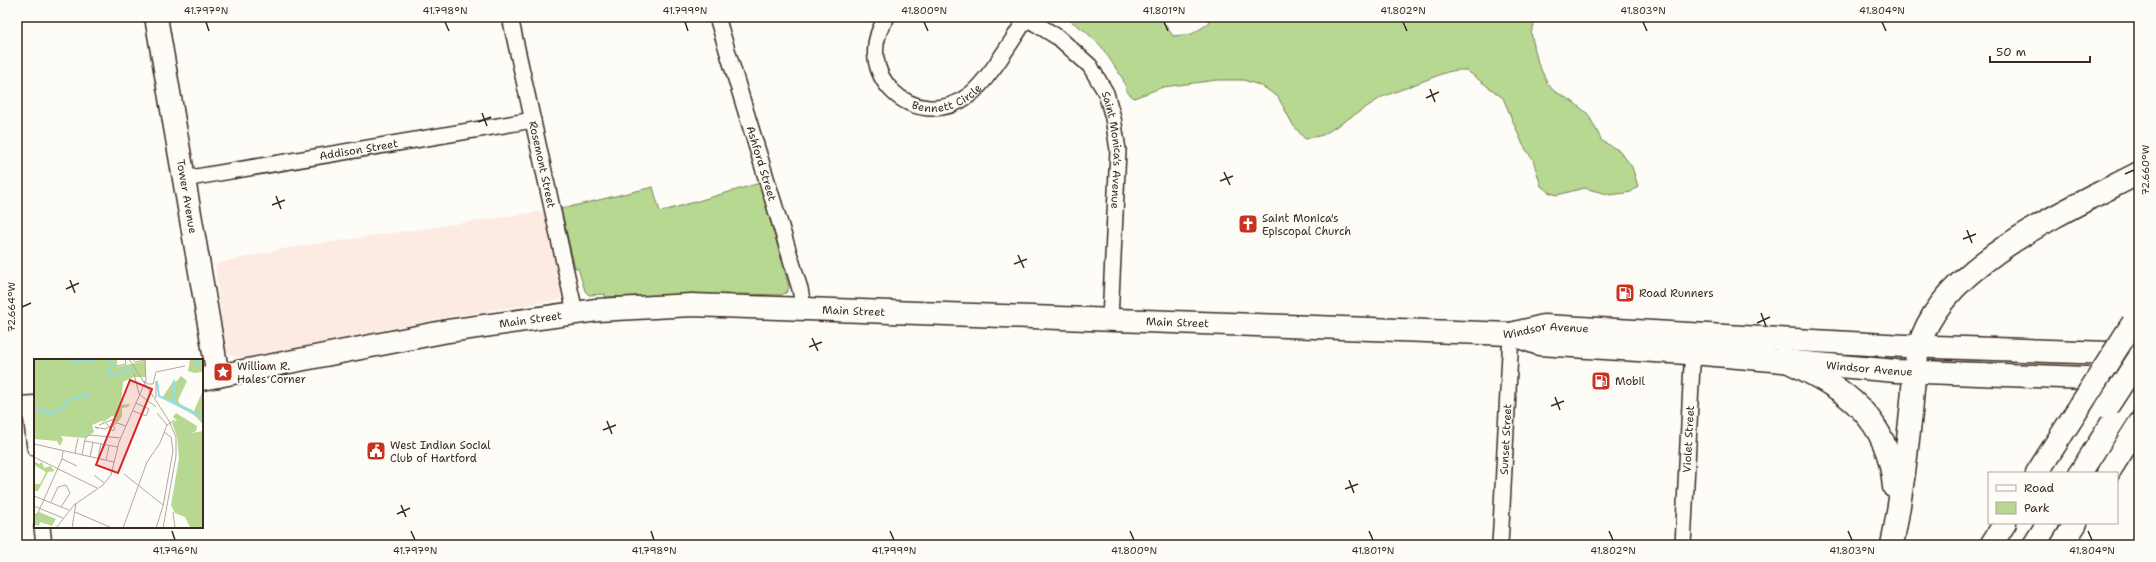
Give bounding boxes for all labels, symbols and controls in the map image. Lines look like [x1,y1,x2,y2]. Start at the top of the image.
text: 41.797°N [184,4,228,17]
text: 41.798°N [422,4,468,17]
text: 41.799°N [663,4,707,17]
text: 41.800°N [901,4,947,17]
text: 41.801°N [1142,4,1186,17]
text: 41.802°N [1380,4,1426,17]
text: 41.803°N [1620,4,1666,17]
text: 41.804°N [1859,4,1905,17]
scale bar [1990,38,2090,64]
text: 50 m [1996,44,2026,60]
street label: Bennett Circle [910,81,985,116]
street label: Saint Monica's Avenue [1098,90,1125,209]
street label: Rosemont Street [525,120,559,210]
street label: Ashford Street [743,124,780,203]
street label: Addison Street [318,136,399,164]
text: 72.660°W [2139,144,2152,195]
street label: Tower Avenue [173,158,200,235]
place label: Saint Monica's Episcopal Church [1262,211,1351,239]
church icon: Saint Monica's Episcopal Church [1237,213,1259,235]
text: 72.664°W [5,281,18,332]
fuel station icon: Road Runners [1614,282,1636,304]
place label: Road Runners [1639,286,1714,301]
street label: Main Street [822,303,886,320]
street label: Main Street [498,308,563,332]
street label: Main Street [1146,314,1209,331]
street label: Windsor Avenue [1503,319,1589,342]
street label: Windsor Avenue [1825,358,1913,380]
inset map [34,359,203,528]
place label: William R. Hales Corner [237,359,306,387]
place icon: William R. Hales Corner [212,361,234,383]
fuel station icon: Mobil [1590,370,1612,392]
place label: Mobil [1615,374,1646,389]
street label: Sunset Street [1497,403,1515,475]
street label: Violet Street [1680,405,1698,473]
place label: West Indian Social Club of Hartford [390,438,491,466]
public building icon: West Indian Social Club of Hartford [365,440,387,462]
legend [1988,472,2118,524]
text: Road [2024,480,2055,496]
text: Park [2024,500,2050,516]
text: 41.796°N [152,544,198,557]
text: 41.797°N [393,544,437,557]
text: 41.798°N [631,544,677,557]
text: 41.799°N [872,544,916,557]
text: 41.800°N [1111,544,1157,557]
text: 41.801°N [1351,544,1395,557]
text: 41.802°N [1590,544,1636,557]
text: 41.803°N [1829,544,1875,557]
text: 41.804°N [2069,544,2115,557]

